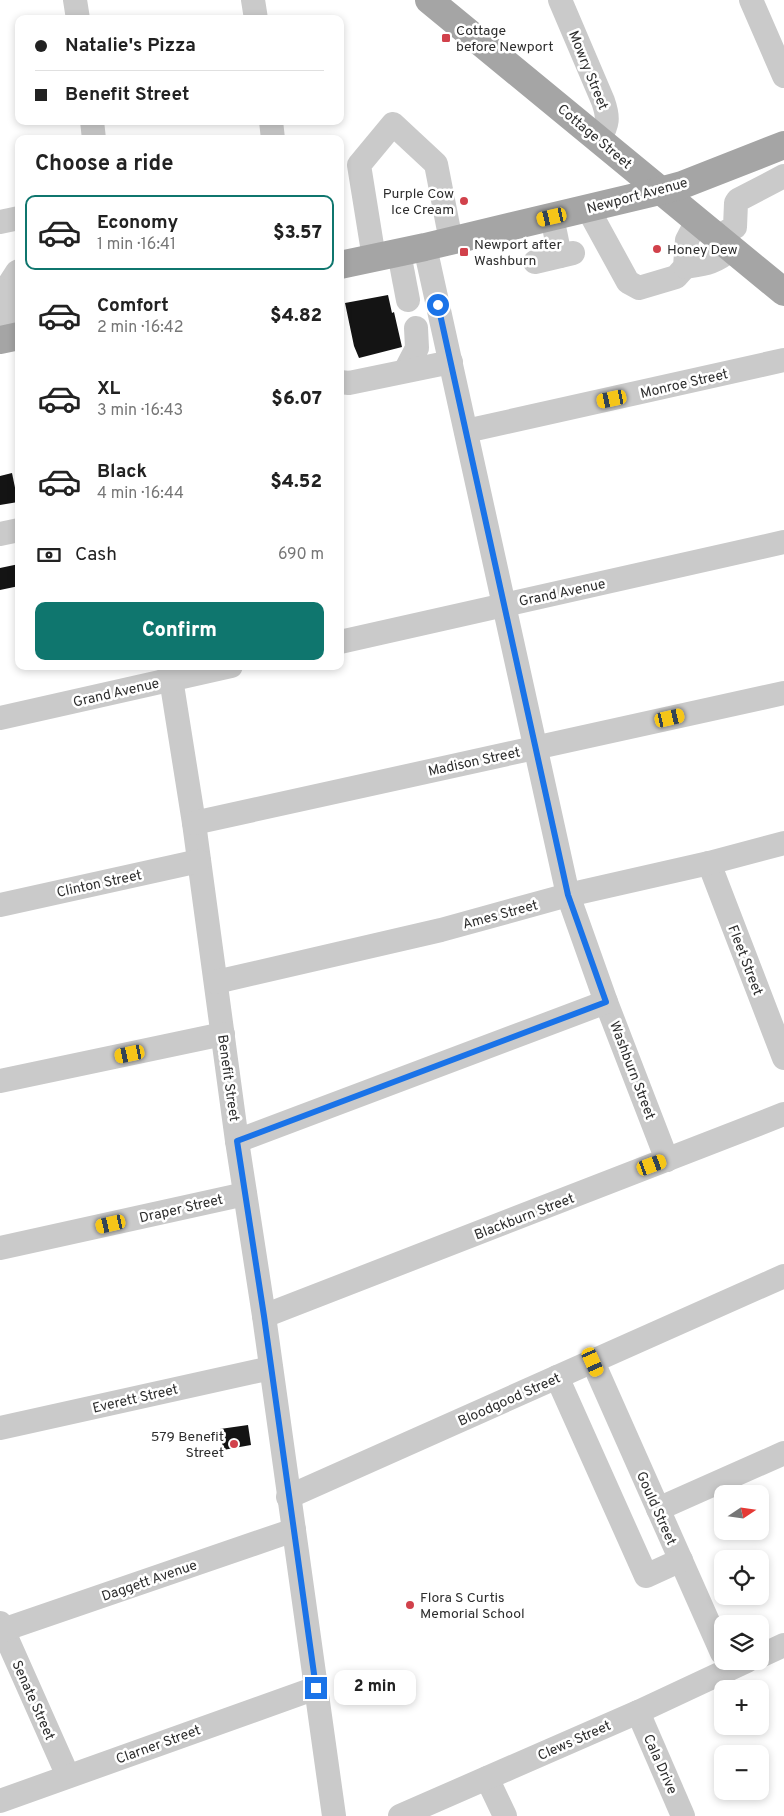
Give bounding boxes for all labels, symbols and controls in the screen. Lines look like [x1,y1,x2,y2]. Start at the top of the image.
place label: Cottage before Newport [456,23,553,56]
street label: Mowry Street [564,29,611,113]
marker: Cottage before Newport [440,32,452,44]
text: Natalie's Pizza [65,34,196,58]
text: Benefit Street [65,83,189,107]
street label: Cottage Street [553,101,635,173]
text: Choose a ride [35,151,173,178]
street label: Newport Avenue [585,175,690,218]
place label: Purple Cow Ice Cream [383,186,454,219]
marker: Purple Cow Ice Cream [458,195,470,207]
car [535,206,568,228]
icon: car [37,210,82,255]
text: Economy [97,211,178,235]
text: $3.57 [273,221,322,245]
text: 1 min · 16:41 [97,235,176,255]
place label: Newport after Washburn [474,237,562,270]
place label: Honey Dew [667,242,737,259]
marker: Honey Dew [651,243,663,255]
marker: Newport after Washburn [458,246,470,258]
icon: car [37,293,82,338]
text: Comfort [97,294,169,318]
route start [427,294,449,316]
text: $4.82 [270,304,322,328]
text: 2 min · 16:42 [97,318,184,338]
street label: Monroe Street [639,366,730,403]
icon: car [37,376,82,421]
text: XL [97,377,120,401]
text: $6.07 [271,387,322,411]
car [595,389,628,409]
text: 3 min · 16:43 [97,401,183,421]
icon: car [37,459,82,504]
text: Black [97,460,147,484]
text: $4.52 [270,470,322,494]
text: 4 min · 16:44 [97,484,184,504]
icon: cash [35,541,63,569]
text: Cash [75,543,117,567]
text: 690 m [278,545,324,565]
street label: Grand Avenue [518,576,607,611]
button: Confirm [35,602,324,660]
street label: Grand Avenue [72,675,161,712]
car [653,707,686,729]
street label: Madison Street [427,744,522,781]
street label: Clinton Street [55,867,143,902]
street label: Ames Street [461,897,540,934]
street label: Fleet Street [723,923,766,998]
street label: Washburn Street [605,1019,658,1122]
street label: Benefit Street [213,1034,242,1123]
car [113,1044,146,1064]
car [635,1153,668,1177]
street label: Blackburn Street [472,1191,577,1244]
street label: Draper Street [138,1192,225,1227]
car [94,1213,127,1235]
car [580,1345,605,1379]
street label: Bloodgood Street [456,1370,563,1431]
street label: Everett Street [91,1381,180,1418]
place label: 579 Benefit Street [151,1429,224,1462]
marker: 579 Benefit Street [228,1438,240,1450]
street label: Gould Street [632,1469,679,1548]
north arrow [714,1485,769,1540]
map controls [714,1485,769,1800]
button: locate [714,1550,769,1605]
street label: Daggett Avenue [100,1557,199,1606]
place label: Flora S Curtis Memorial School [420,1590,525,1623]
marker: Flora S Curtis Memorial School [404,1599,416,1611]
button: layers [714,1615,769,1670]
street label: Senate Street [7,1658,58,1743]
callout: 2 min [334,1670,416,1706]
route end [305,1677,327,1699]
text: 2 min [354,1677,396,1697]
button: + [714,1680,769,1735]
street label: Clews Street [535,1718,614,1765]
street label: Clarner Street [114,1722,203,1769]
street label: Cala Drive [639,1732,680,1797]
button: − [714,1745,769,1800]

